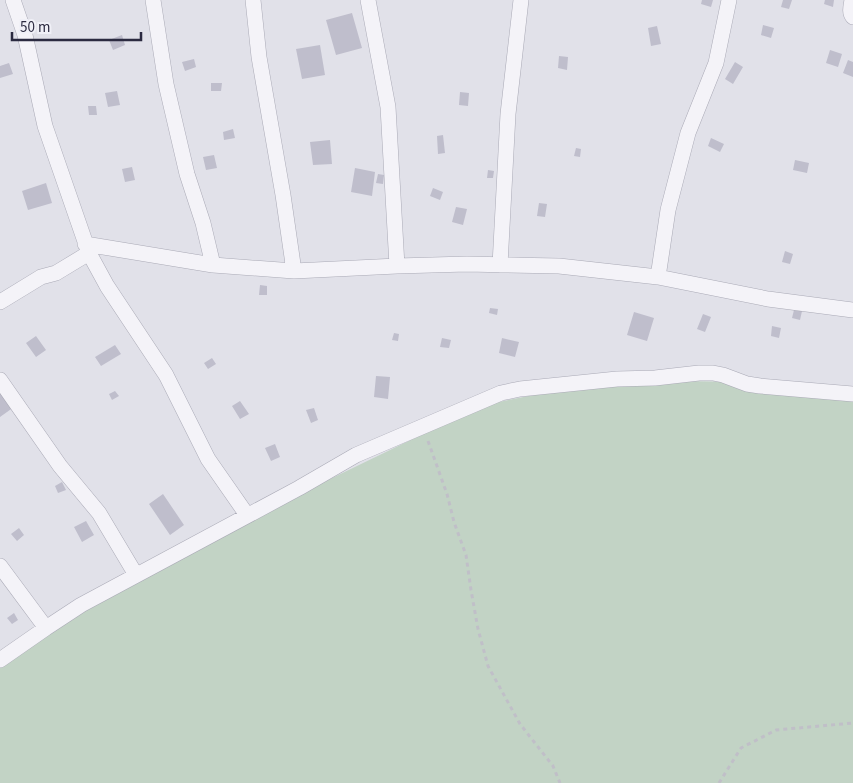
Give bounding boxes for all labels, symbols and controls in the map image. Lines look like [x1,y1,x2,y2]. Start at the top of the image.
scale bar [12,10,141,42]
text: 50 m [20,17,50,38]

